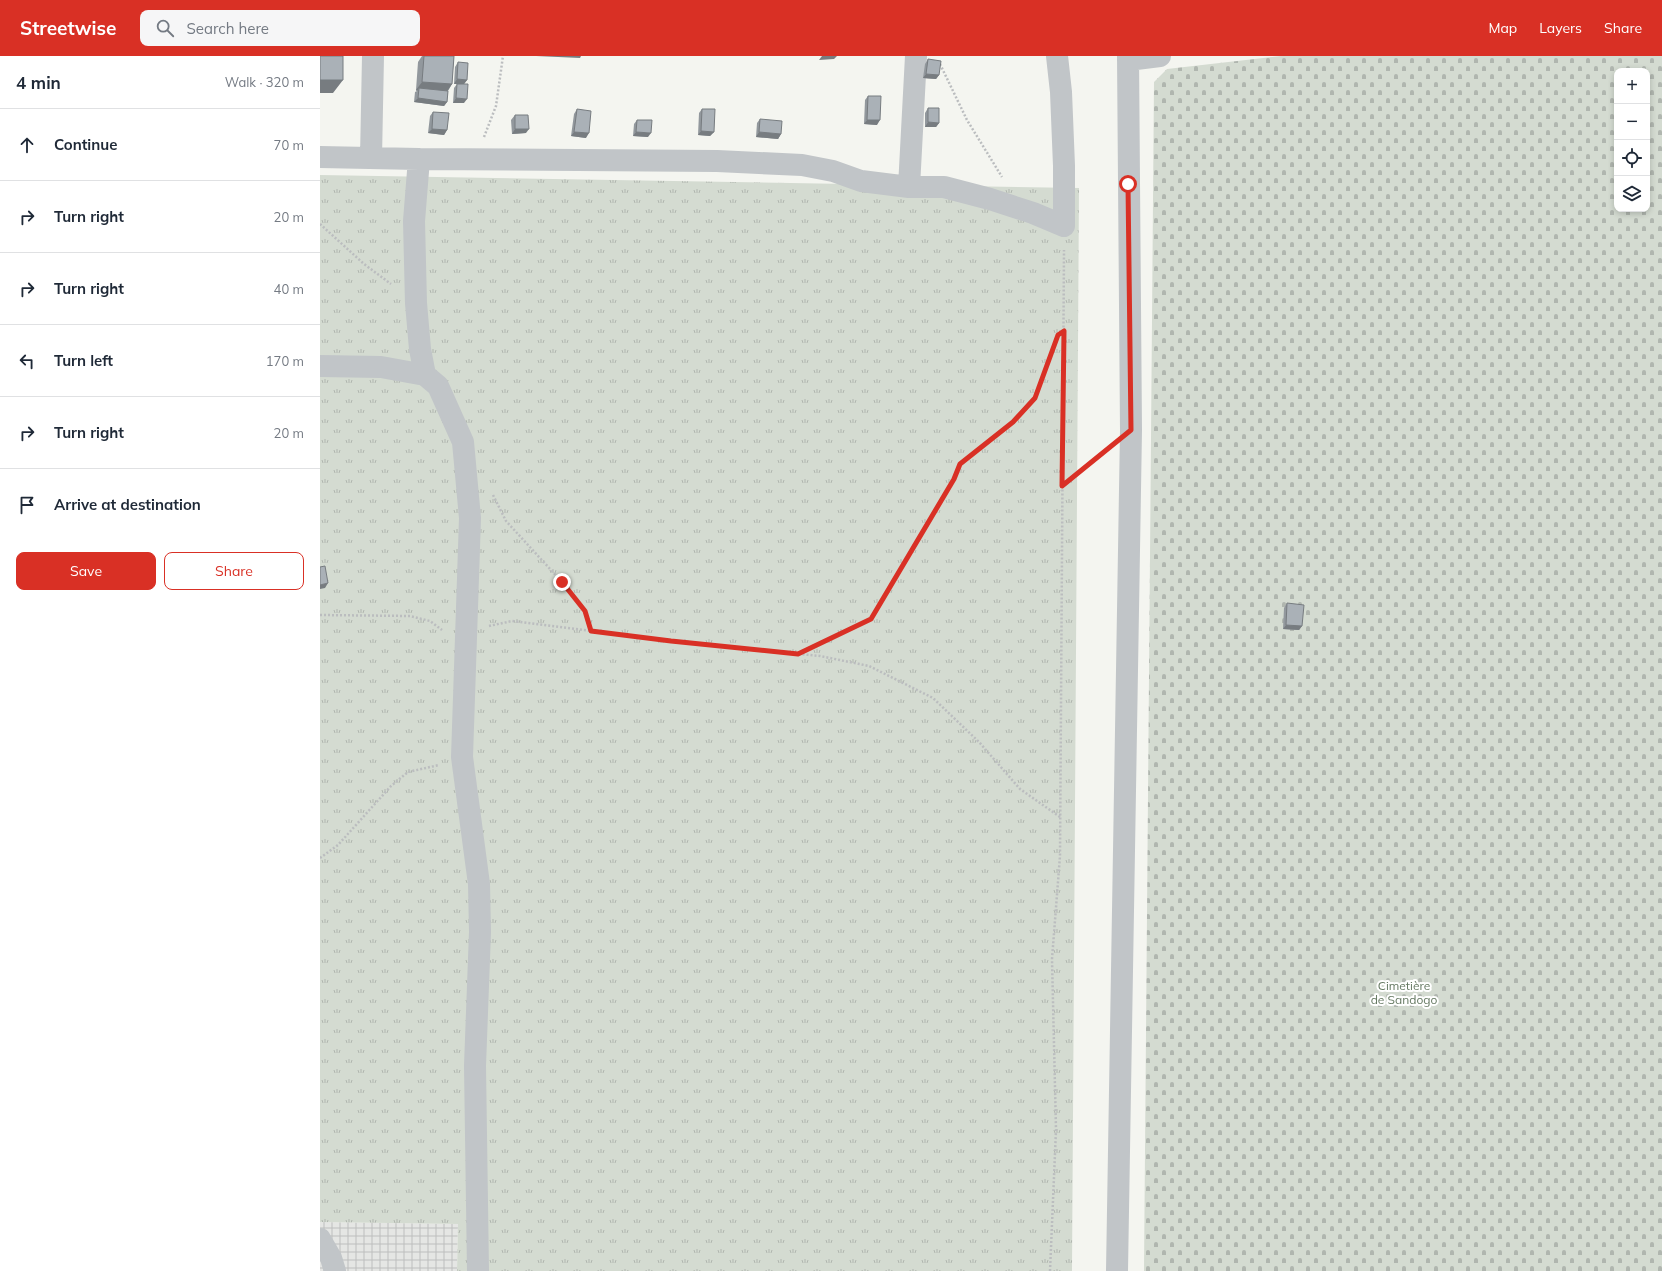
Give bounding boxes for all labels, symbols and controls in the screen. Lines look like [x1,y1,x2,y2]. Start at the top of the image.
search box [140,10,420,46]
text: Streetwise [20,16,116,40]
icon: search [154,17,176,39]
text: Search here [186,19,269,38]
text: Map [1488,19,1517,37]
text: Layers [1539,19,1582,37]
text: Share [1604,19,1642,37]
map controls [1614,68,1650,212]
button: + [1614,68,1650,104]
text: 4 min [16,72,61,93]
text: Walk · 320 m [225,74,304,90]
button: − [1614,104,1650,140]
icon: ahead [16,134,38,156]
text: Continue [54,135,117,154]
text: 70 m [274,137,304,153]
button: locate [1614,140,1650,176]
route start [1119,175,1137,193]
button: layers [1614,176,1650,212]
icon: right [16,206,38,228]
text: Turn right [54,207,124,226]
text: 20 m [274,209,304,225]
icon: right [16,278,38,300]
text: Turn right [54,279,124,298]
text: 40 m [274,281,304,297]
icon: left [16,350,38,372]
text: Turn left [54,351,113,370]
text: 170 m [266,353,304,369]
icon: right [16,422,38,444]
text: Turn right [54,423,124,442]
text: 20 m [274,425,304,441]
icon: arrive [16,494,38,516]
text: Arrive at destination [54,495,201,514]
button: Save [16,552,156,590]
button: Share [164,552,304,590]
route end [553,573,571,591]
park label: Cimetière de Sandogo [1371,978,1437,1007]

